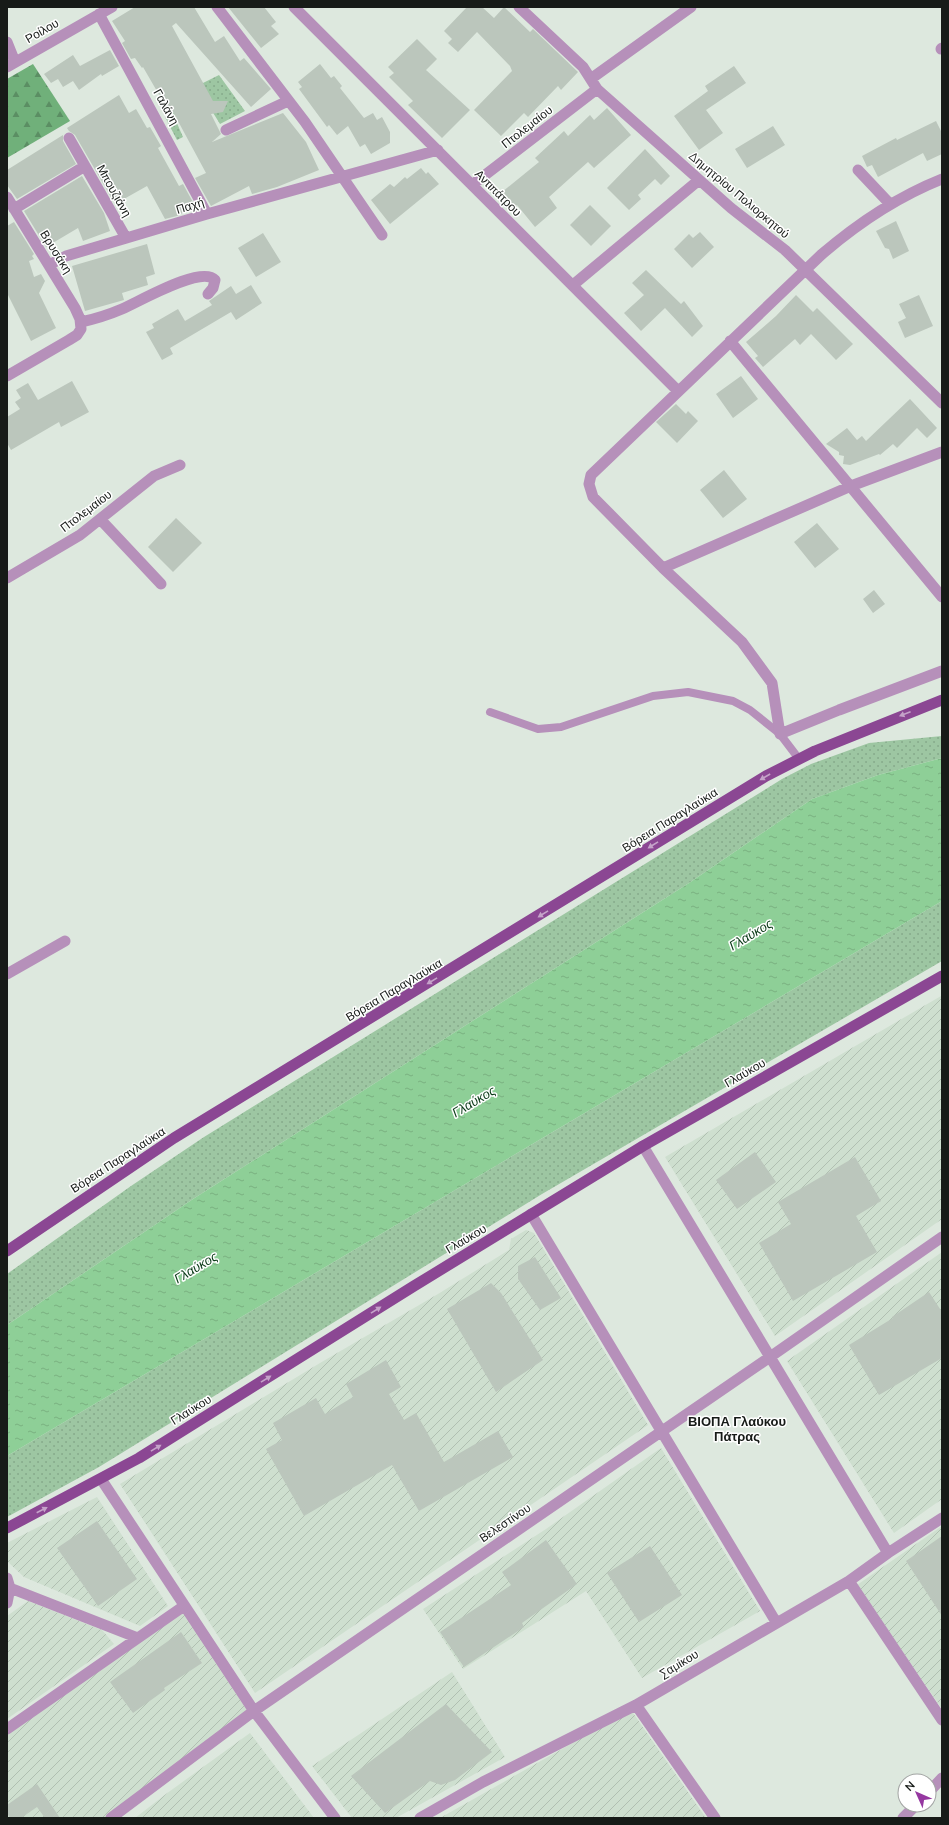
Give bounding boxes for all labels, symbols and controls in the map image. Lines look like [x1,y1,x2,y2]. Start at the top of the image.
street label: Ροίλου [22,15,62,47]
street label: Γαλάνη [150,86,182,128]
street label: Πτολεμαίου [498,102,556,152]
street label: Δημητρίου Πολιορκητού [685,148,793,242]
street label: Μπουζιάνη [93,162,135,220]
street label: Αντιπάτρου [471,166,525,220]
street label: Παχή [174,194,206,218]
street label: Βρυσάκη [36,227,76,277]
street label: Πτολεμαίου [57,486,115,536]
one-way arrow [899,711,911,717]
one-way arrow [759,774,771,781]
street label: Βόρεια Παραγλαύκια [619,784,721,856]
one-way arrow [647,841,659,848]
one-way arrow [537,910,549,917]
water label: Γλαύκος [726,915,777,955]
street label: Βόρεια Παραγλαύκια [343,955,445,1025]
one-way arrow [426,978,438,985]
street label: Γλαύκου [722,1055,768,1091]
water label: Γλαύκος [449,1082,500,1122]
street label: Βόρεια Παραγλαύκια [68,1123,168,1197]
street label: Γλαύκου [443,1221,489,1257]
water label: Γλαύκος [171,1248,222,1288]
one-way arrow [370,1306,382,1313]
one-way arrow [260,1375,272,1382]
street label: Γλαύκου [168,1391,214,1429]
district label: ΒΙΟΠΑ Γλαύκου Πάτρας [688,1413,787,1446]
one-way arrow [150,1444,162,1451]
street label: Βελεστίνου [476,1500,534,1546]
one-way arrow [36,1507,48,1513]
street label: Σαμίκου [657,1646,701,1682]
north arrow [897,1773,937,1813]
text: N [902,1778,918,1794]

